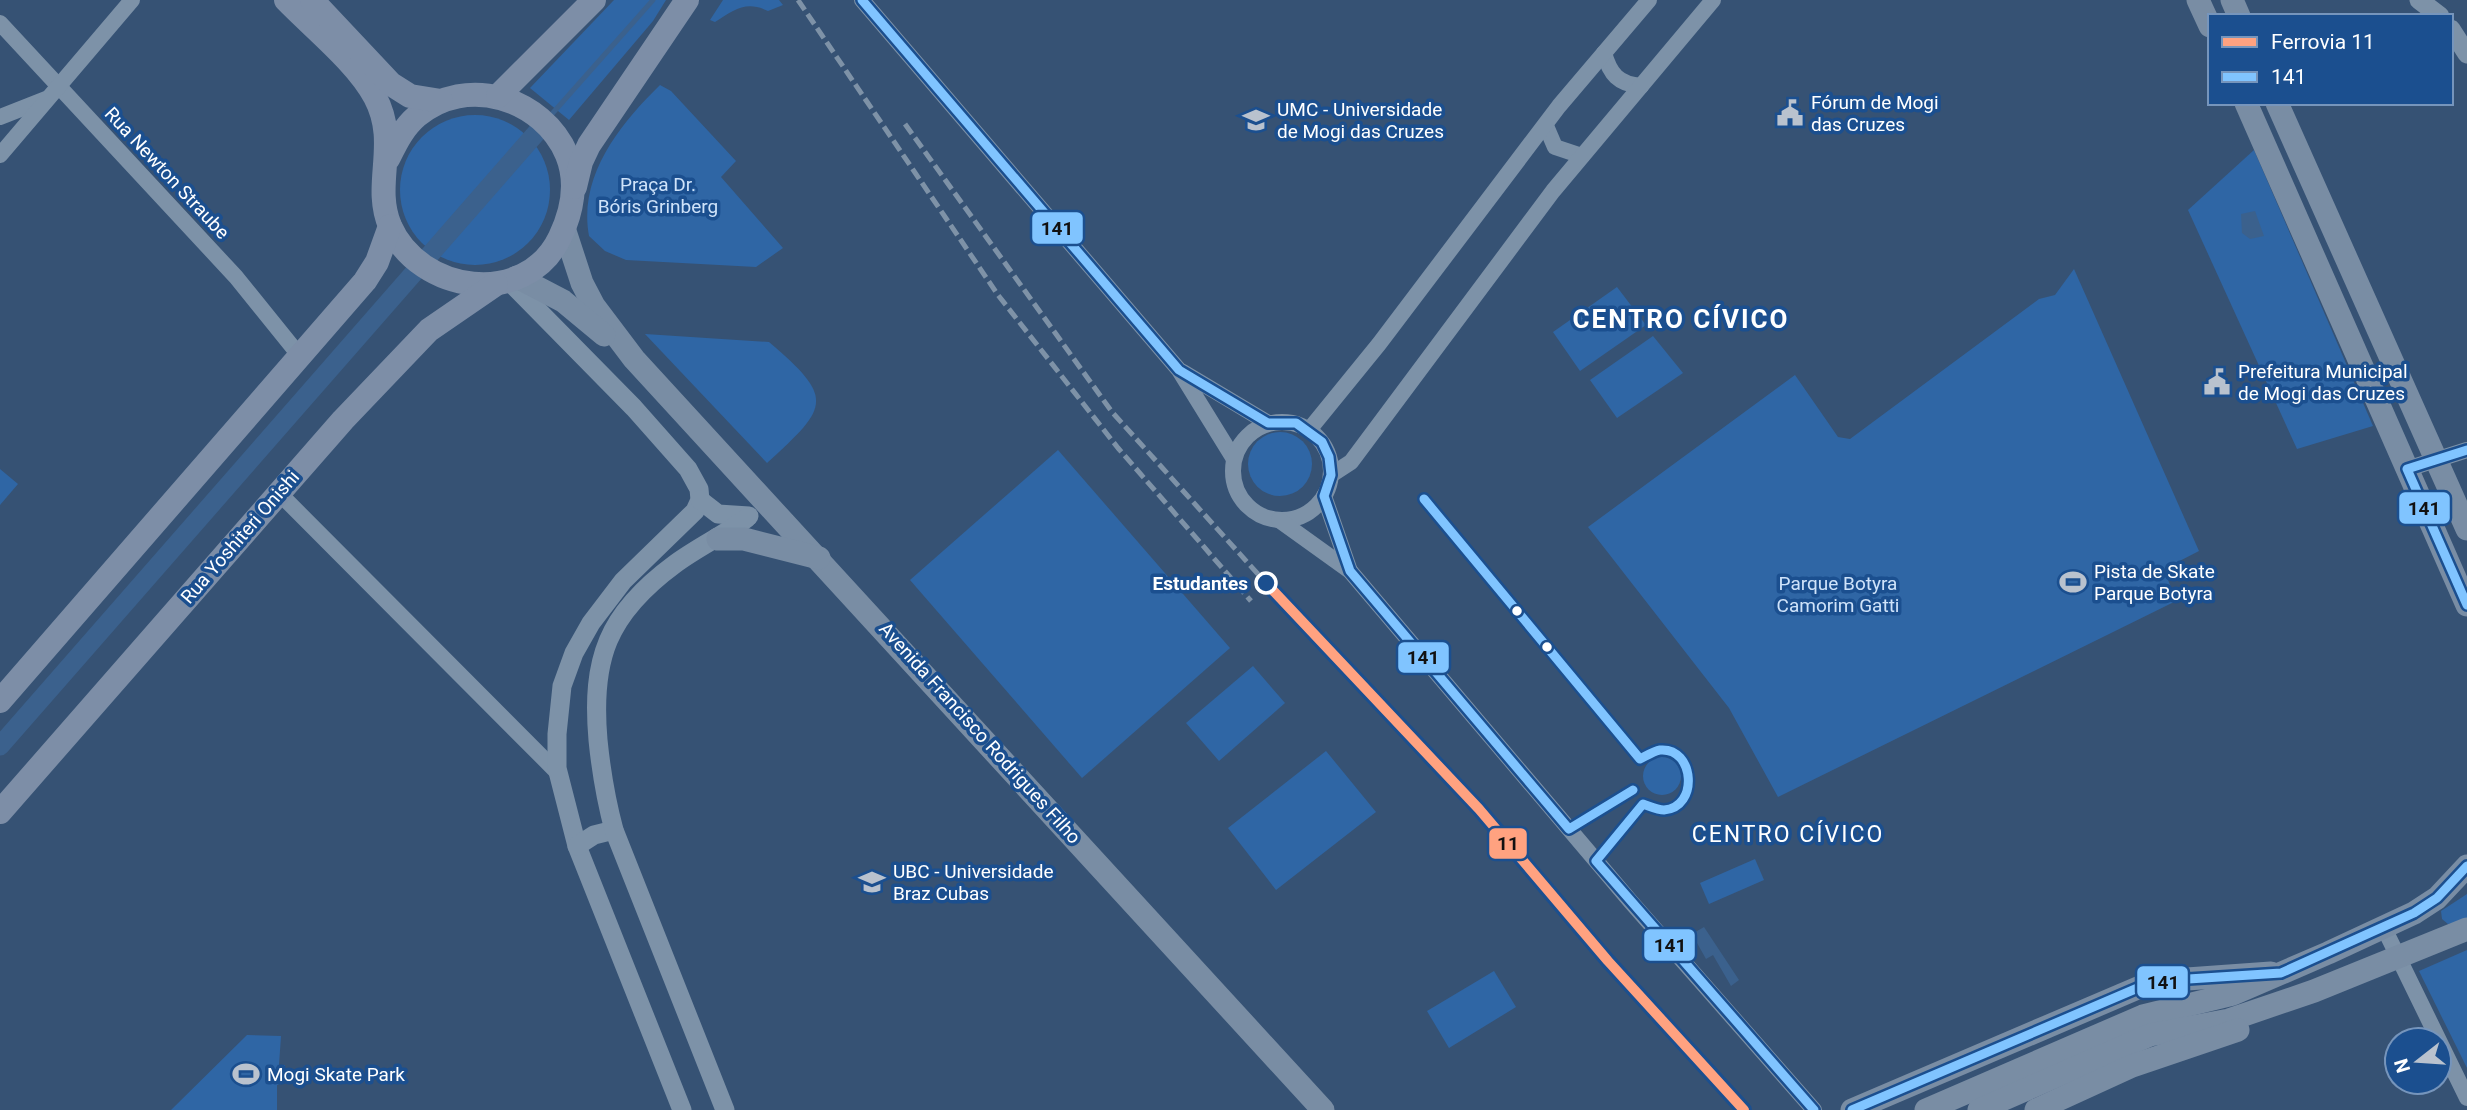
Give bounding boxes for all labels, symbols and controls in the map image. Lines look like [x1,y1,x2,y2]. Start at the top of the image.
legend [2208,14,2453,105]
text: Ferrovia 11 [2271,30,2375,54]
text: 141 [2271,65,2306,89]
place label: Fórum de Mogi das Cruzes [1811,91,1939,136]
place label: UMC - Universidade de Mogi das Cruzes [1277,98,1444,143]
public building icon: Fórum de Mogi das Cruzes [1775,98,1805,128]
street label: Rua Newton Straube [100,102,234,244]
school or university icon: UMC - Universidade de Mogi das Cruzes [1241,105,1271,135]
park label: Praça Dr. Bóris Grinberg [598,173,718,218]
line badge: 141 [1031,211,1084,245]
text: 141 [1041,217,1073,240]
district label: CENTRO CÍVICO [1573,304,1789,334]
place label: Prefeitura Municipal de Mogi das Cruzes [2238,360,2408,405]
public building icon: Prefeitura Municipal de Mogi das Cruzes [2202,367,2232,397]
street label: Rua Yoshiteri Onishi [176,466,304,608]
line badge: 141 [2398,491,2451,525]
text: 141 [2408,497,2440,520]
place label: Pista de Skate Parque Botyra [2094,560,2215,605]
sports icon: Pista de Skate Parque Botyra [2058,567,2088,597]
place label: Estudantes [1153,572,1248,595]
marker: Estudantes [1255,572,1277,594]
park label: Parque Botyra Camorim Gatti [1777,572,1899,617]
unlabelled marker [1510,604,1524,618]
street label: Avenida Francisco Rodrigues Filho [874,618,1086,848]
unlabelled marker [1540,640,1554,654]
line badge: 141 [1397,641,1450,674]
text: 141 [1407,646,1439,669]
district label: CENTRO CÍVICO [1692,820,1884,848]
line badge: 11 [1488,827,1528,860]
text: 11 [1497,832,1519,855]
place label: UBC - Universidade Braz Cubas [893,860,1054,905]
school or university icon: UBC - Universidade Braz Cubas [857,867,887,897]
line badge: 141 [1643,928,1696,962]
text: 141 [1654,934,1686,957]
line badge: 141 [2136,965,2189,999]
text: 141 [2147,971,2179,994]
north arrow [2383,1026,2453,1096]
text: N [2389,1056,2415,1076]
sports icon: Mogi Skate Park [231,1059,261,1089]
place label: Mogi Skate Park [267,1063,405,1086]

